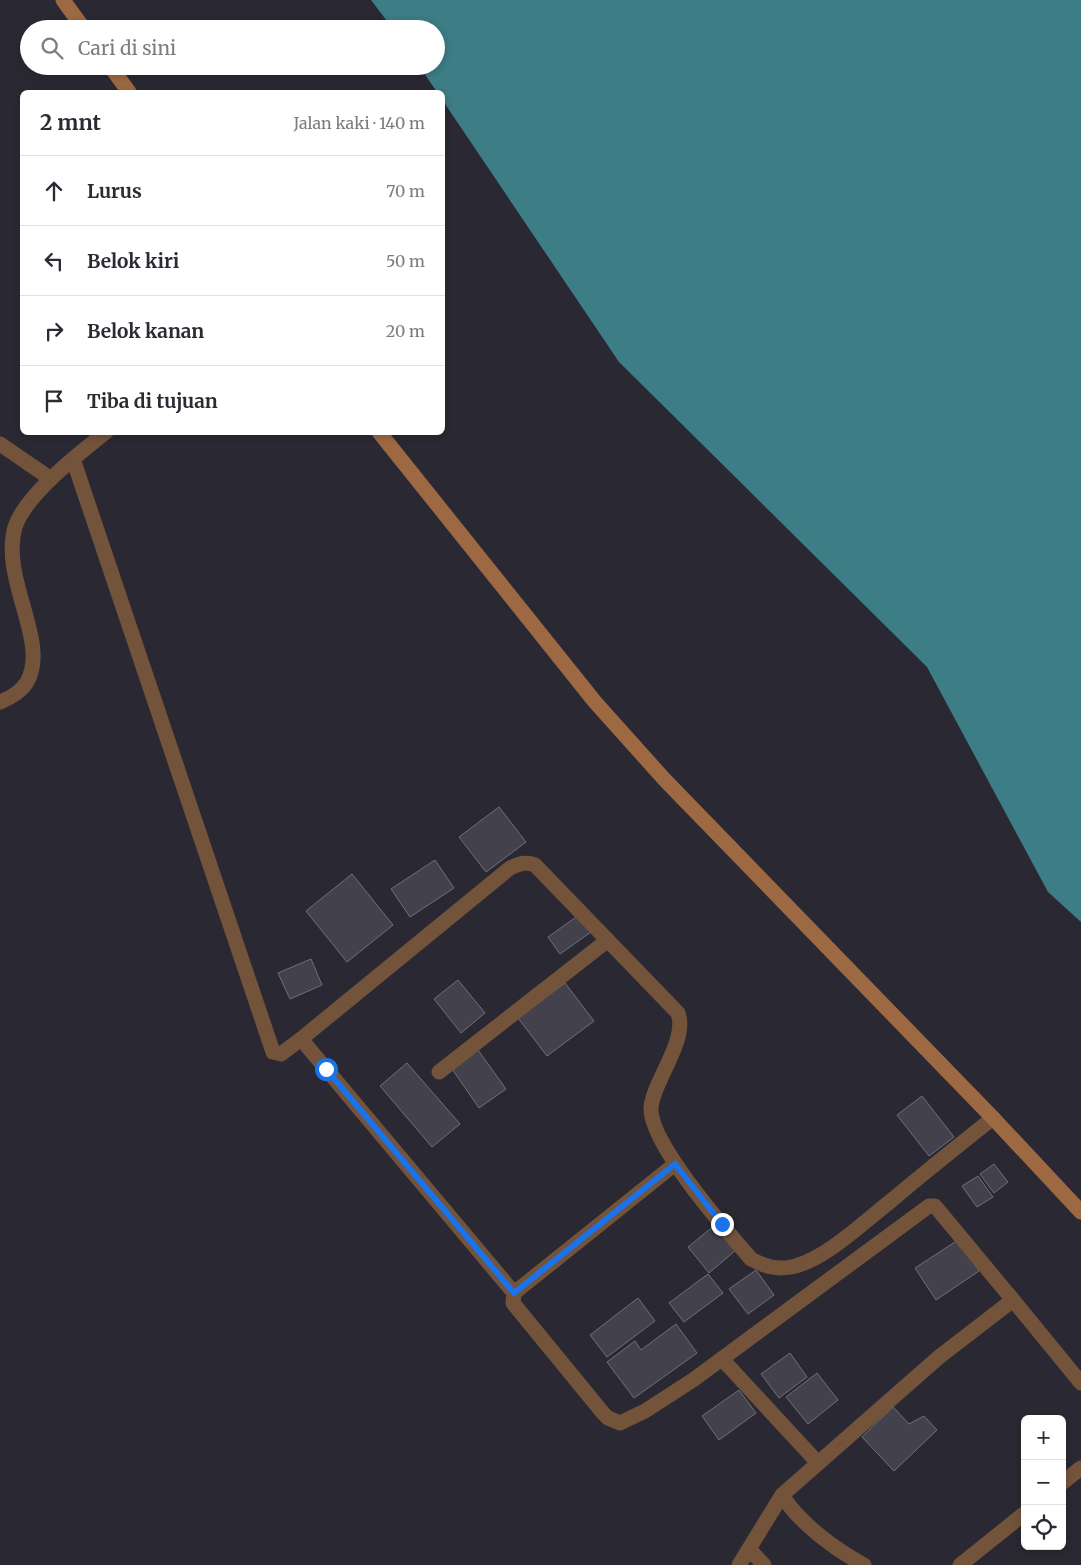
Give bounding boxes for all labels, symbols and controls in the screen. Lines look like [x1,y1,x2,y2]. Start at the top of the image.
search box [20,20,445,75]
icon: search [38,34,66,62]
text: Cari di sini [78,36,176,60]
text: 2 mnt [40,109,101,136]
text: Jalan kaki · 140 m [293,113,425,133]
icon: ahead [40,177,68,205]
text: Lurus [87,179,142,203]
text: 70 m [386,181,425,201]
icon: left [40,247,68,275]
text: Belok kiri [87,249,179,273]
text: 50 m [386,251,425,271]
icon: right [40,317,68,345]
text: Belok kanan [87,319,204,343]
text: 20 m [386,321,425,341]
icon: arrive [40,387,68,415]
text: Tiba di tujuan [87,389,218,413]
route start [315,1058,338,1081]
route end [711,1213,734,1236]
map controls [1021,1415,1066,1550]
button: + [1021,1415,1066,1460]
button: − [1021,1460,1066,1505]
button: locate [1021,1505,1066,1550]

